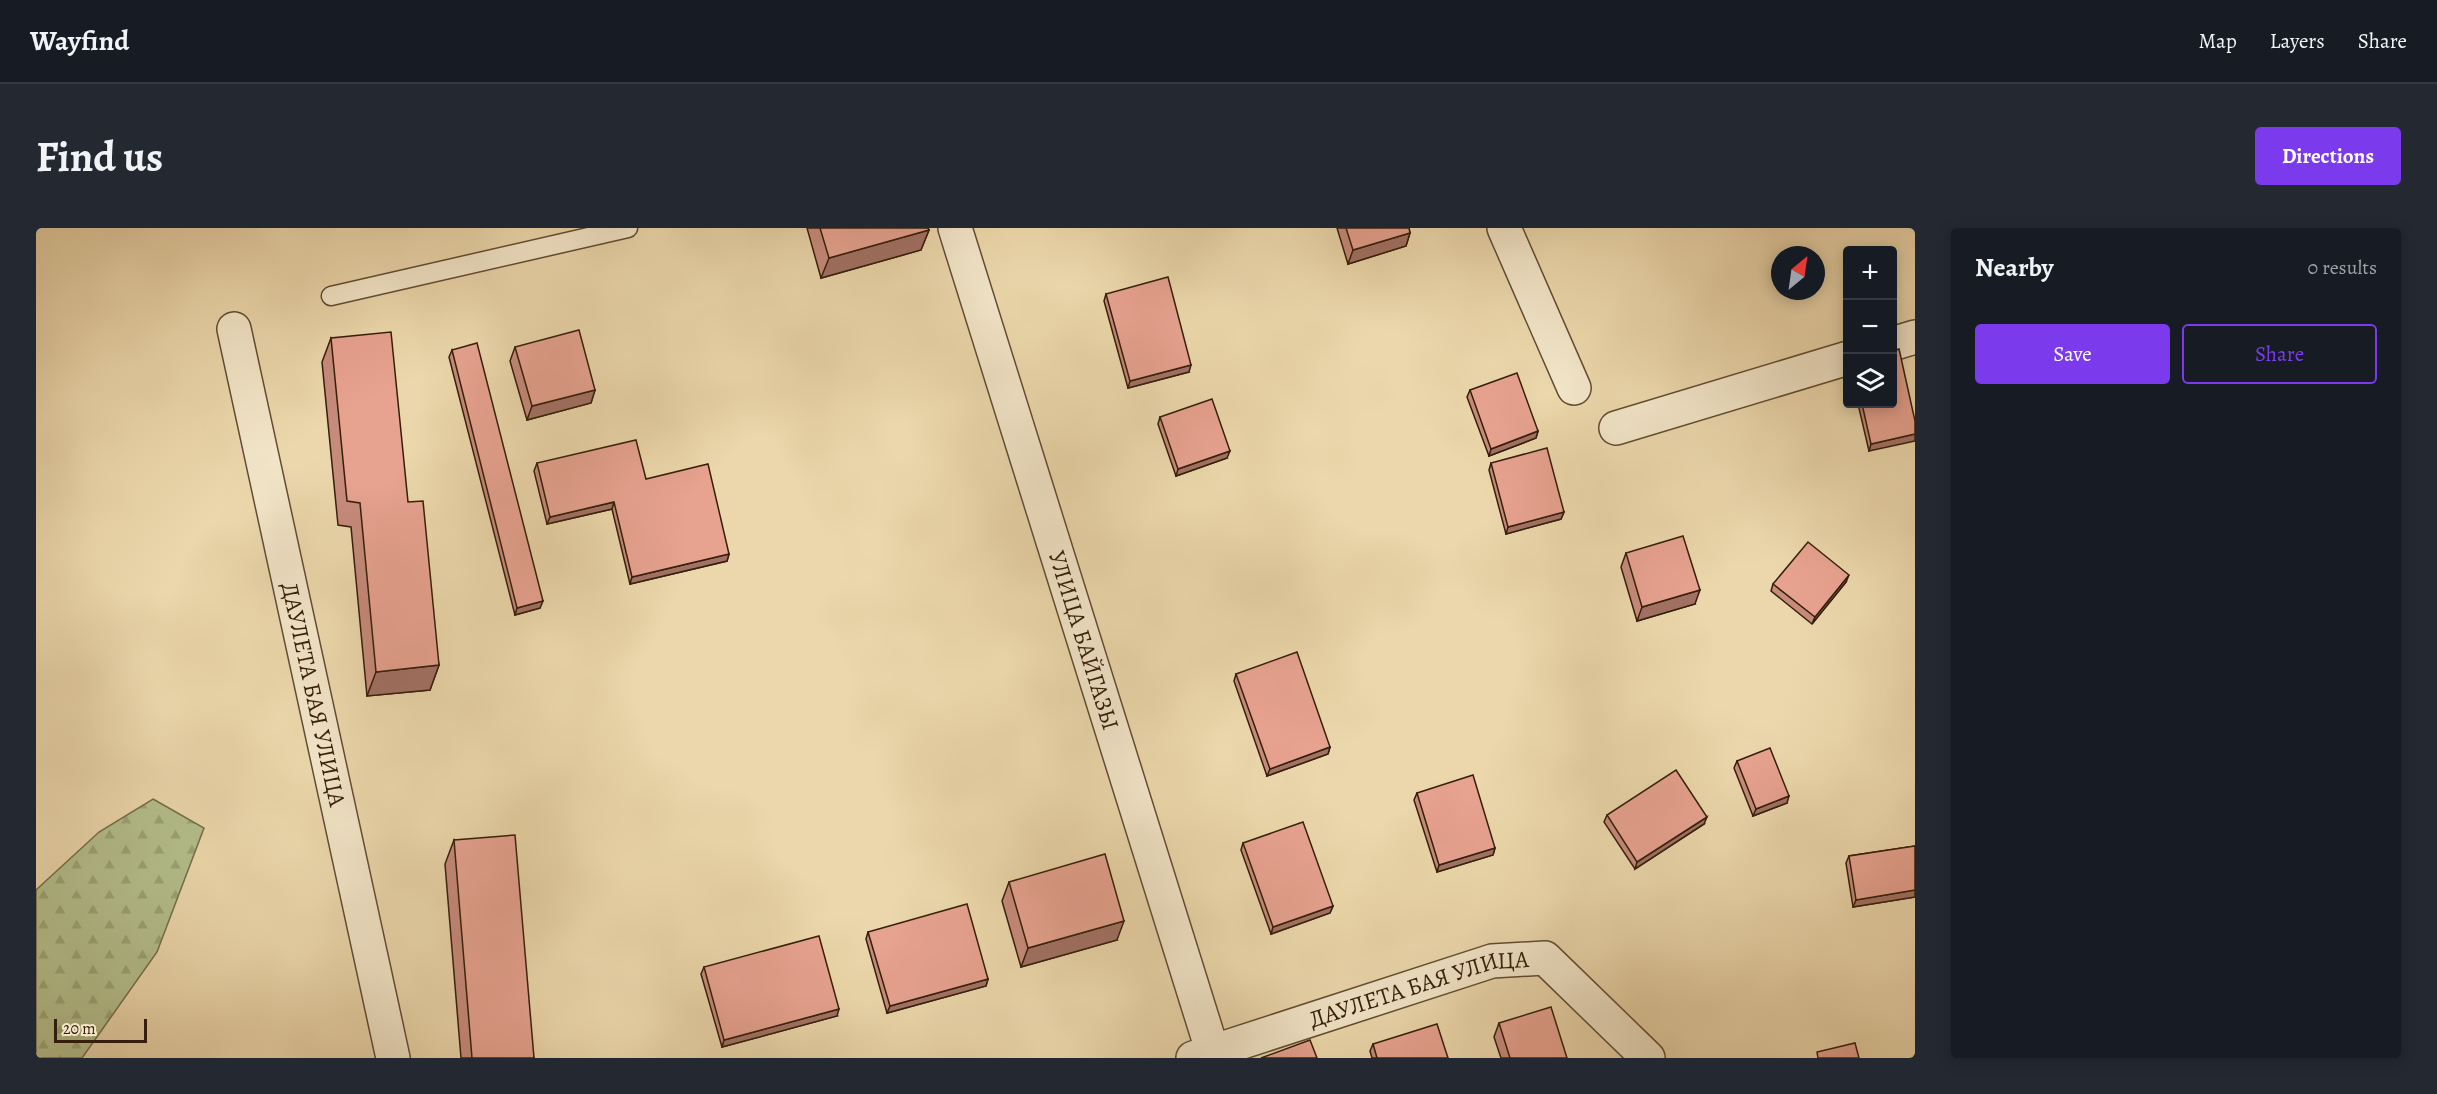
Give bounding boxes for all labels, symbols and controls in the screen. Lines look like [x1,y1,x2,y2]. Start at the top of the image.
text: Wayfind [30,22,129,60]
text: Map [2198,27,2237,55]
text: Layers [2270,27,2325,55]
text: Share [2358,27,2407,55]
button: Directions [2255,127,2401,185]
text: Find us [36,128,163,185]
north arrow [1771,246,1825,300]
map controls [1843,246,1897,408]
button: + [1843,246,1897,300]
text: Nearby [1975,250,2054,285]
text: 0 results [2308,254,2377,281]
button: − [1843,300,1897,354]
button: Save [1975,324,2170,384]
button: Share [2182,324,2377,384]
button: layers [1843,354,1897,408]
street label: УЛИЦА БАЙГАЗЫ [1041,547,1127,734]
street label: ДАУЛЕТА БАЯ УЛИЦА [274,579,354,810]
street label: ДАУЛЕТА БАЯ УЛИЦА [1305,943,1531,1035]
scale bar [54,1016,147,1044]
text: 20 m [63,1018,96,1040]

